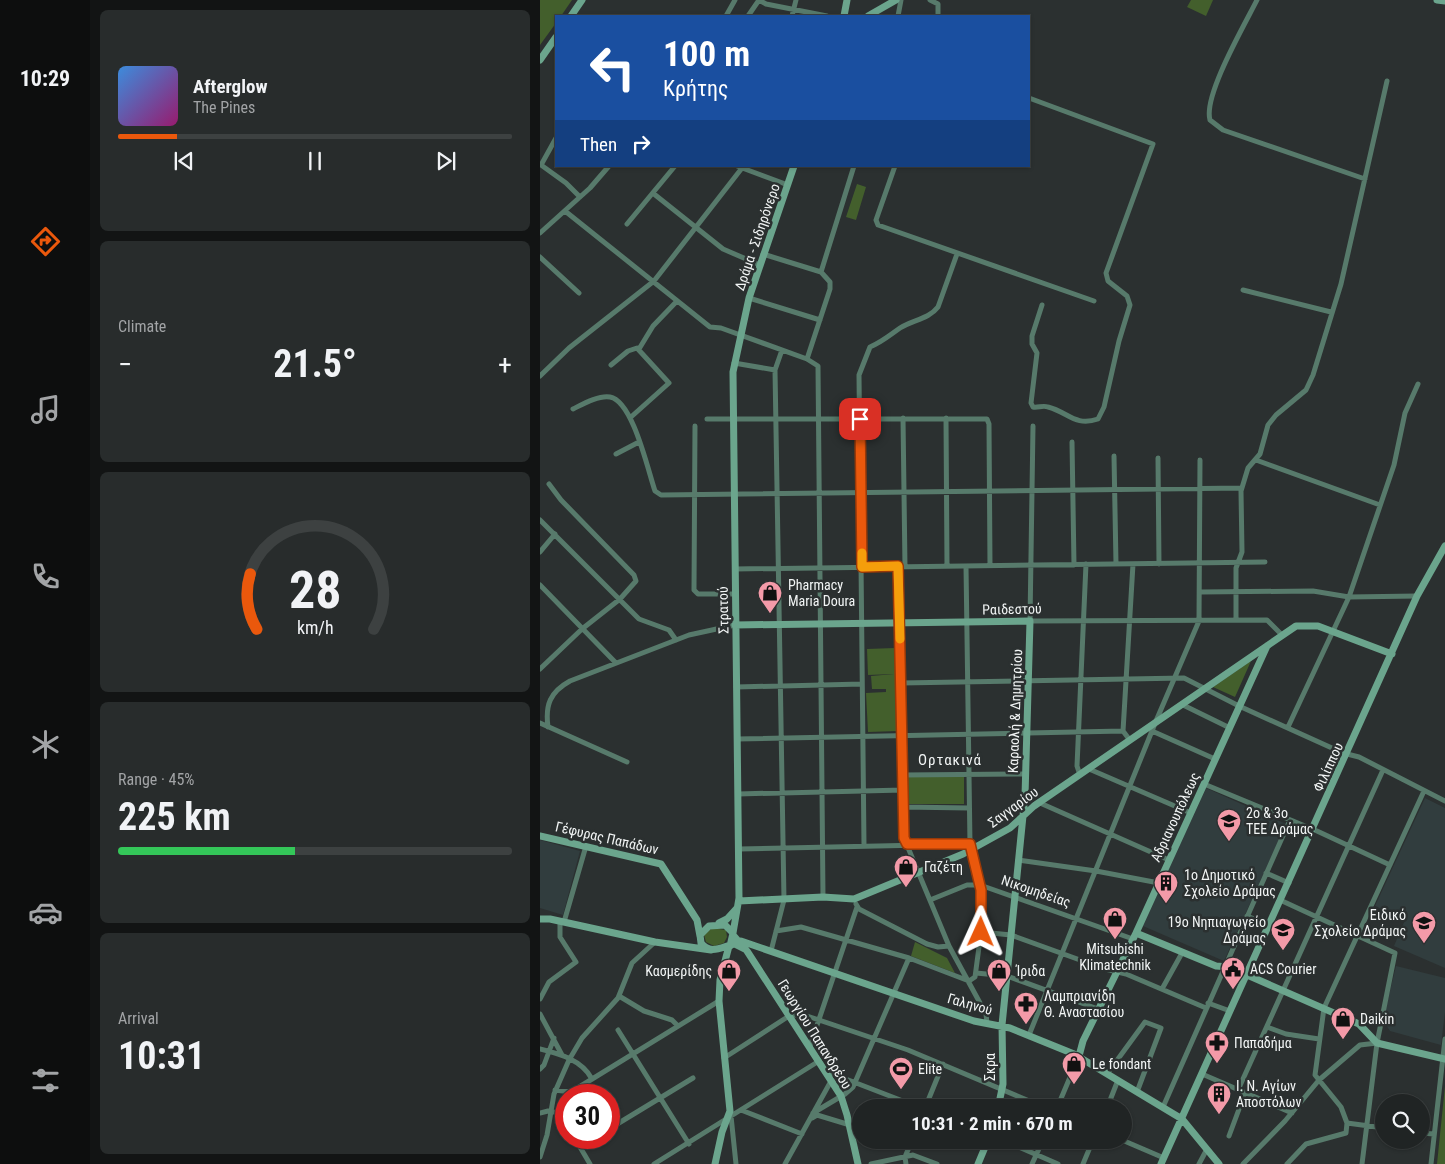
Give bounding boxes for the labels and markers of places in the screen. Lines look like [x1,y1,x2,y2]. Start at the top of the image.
pin [839,398,881,440]
place label: Pharmacy Maria Doura [788,577,855,609]
shop icon: Pharmacy Maria Doura [757,580,783,614]
place label: 2ο & 3ο ΤΕΕ Δράμας [1246,805,1313,837]
school or university icon: 2ο & 3ο ΤΕΕ Δράμας [1216,808,1242,842]
shop icon: Γαζέτη [893,854,919,888]
place label: Γαζέτη [924,859,963,875]
place label: 1ο Δημοτικό Σχολείο Δράμας [1184,867,1276,899]
building icon: 1ο Δημοτικό Σχολείο Δράμας [1153,870,1179,904]
shop icon: Mitsubishi Klimatechnik [1102,906,1128,940]
place label: Ειδικό Σχολείο Δράμας [1314,907,1406,939]
school or university icon: Ειδικό Σχολείο Δράμας [1411,910,1437,944]
place label: 19ο Νηπιαγωγείο Δράμας [1168,914,1266,946]
school or university icon: 19ο Νηπιαγωγείο Δράμας [1270,917,1296,951]
place label: Mitsubishi Klimatechnik [1079,941,1151,973]
public building icon: ACS Courier [1220,956,1246,990]
shop icon: Κασμερίδης [716,958,742,992]
shop icon: Ίριδα [986,958,1012,992]
place label: ACS Courier [1250,961,1316,977]
place label: Κασμερίδης [645,963,712,979]
place label: Ίριδα [1015,963,1045,979]
place label: Λαμπριανίδη Θ. Αναστασίου [1044,988,1125,1020]
pharmacy icon: Λαμπριανίδη Θ. Αναστασίου [1013,991,1039,1025]
shop icon: Daikin [1330,1006,1356,1040]
place label: Daikin [1360,1011,1394,1027]
pharmacy icon: Παπαδήμα [1204,1030,1230,1064]
place label: Παπαδήμα [1234,1035,1292,1051]
shop icon: Le fondant [1061,1051,1087,1085]
sports icon: Elite [888,1056,914,1090]
place label: Le fondant [1092,1056,1151,1072]
place label: Elite [918,1061,943,1077]
place label: Ι. Ν. Αγίων Αποστόλων [1236,1078,1301,1110]
building icon: Ι. Ν. Αγίων Αποστόλων [1206,1081,1232,1115]

